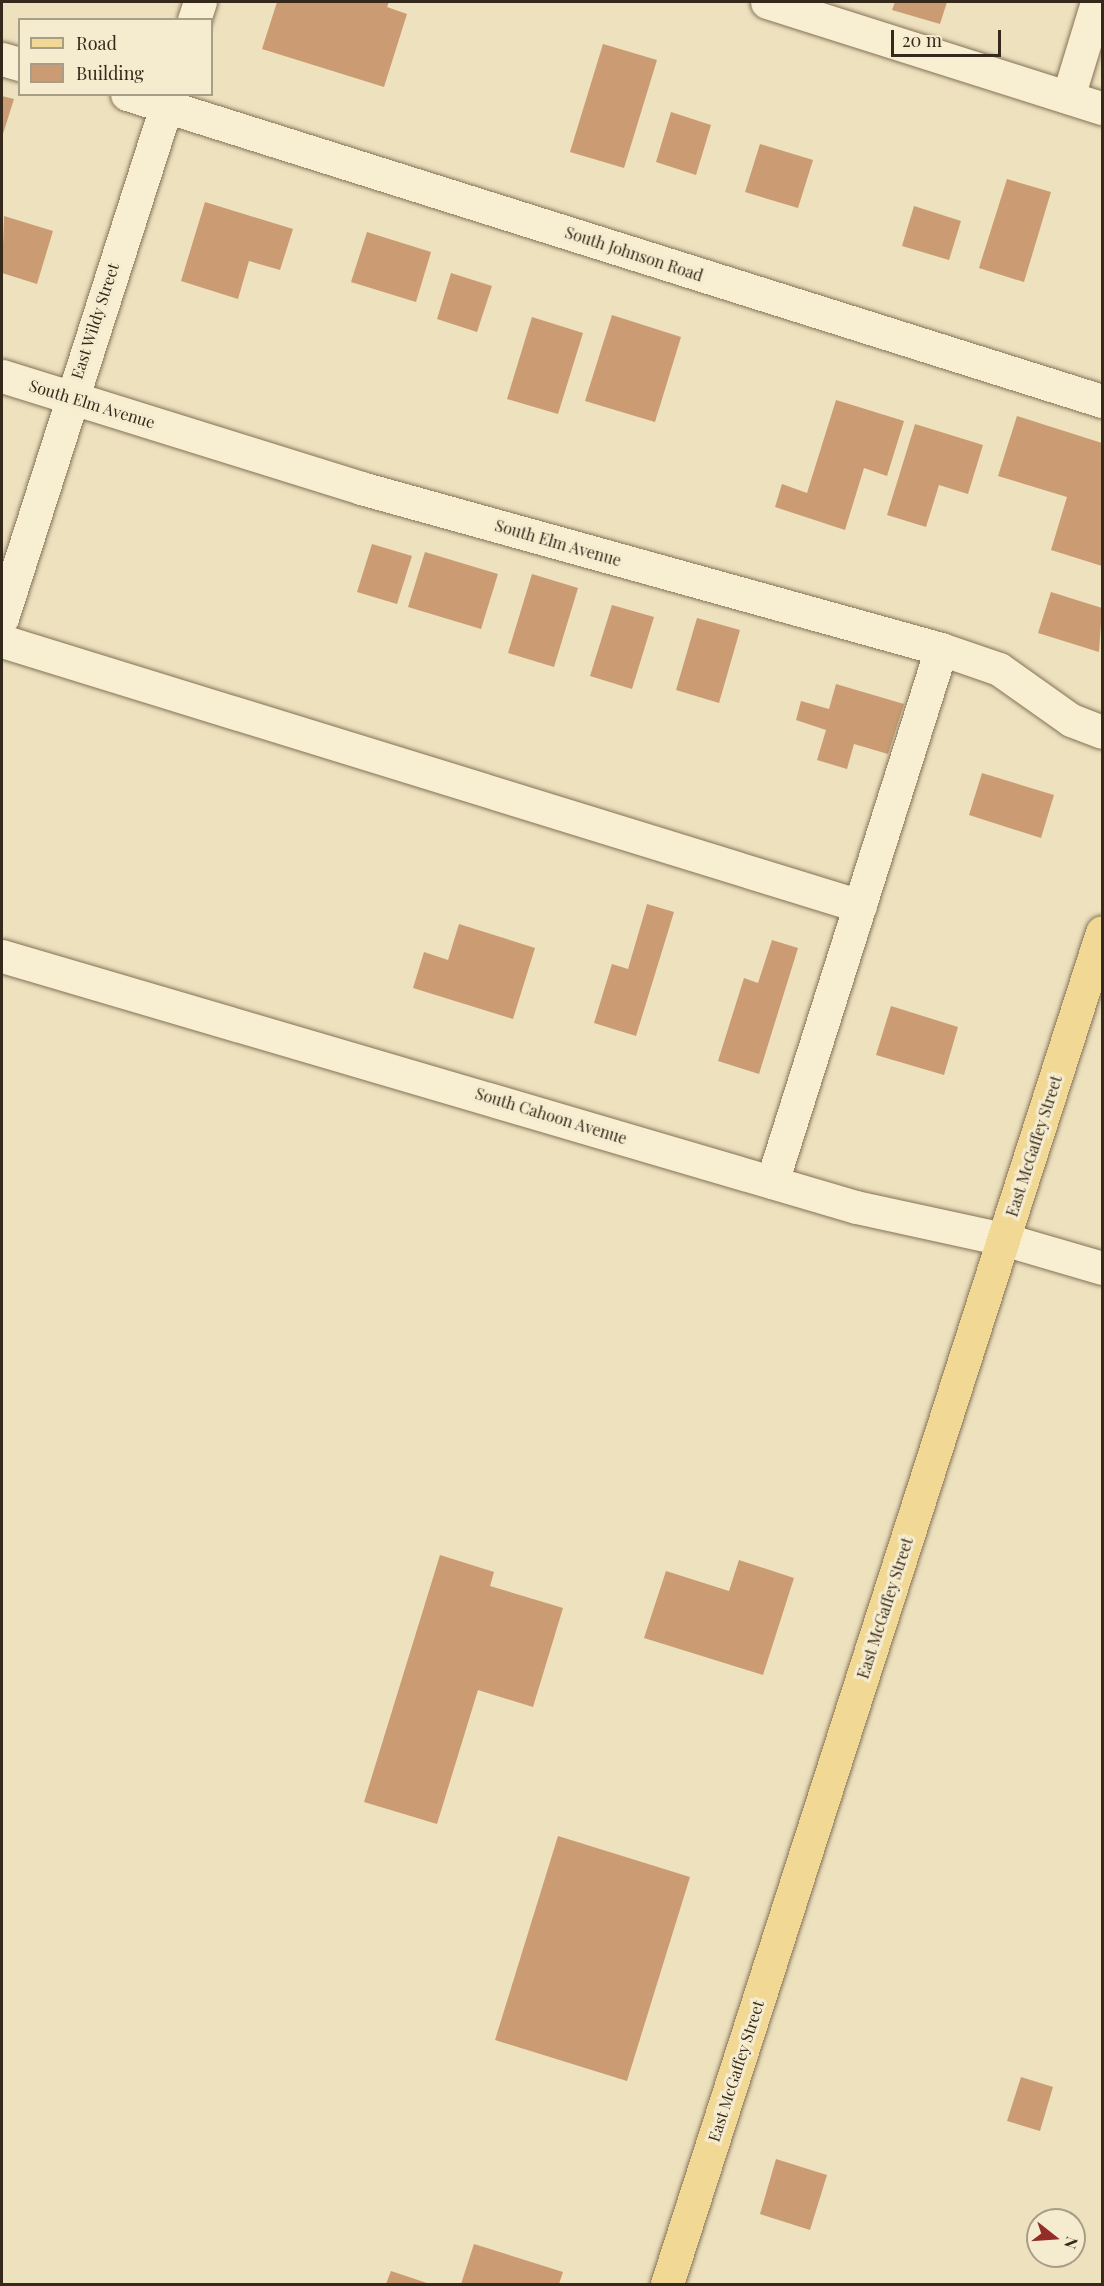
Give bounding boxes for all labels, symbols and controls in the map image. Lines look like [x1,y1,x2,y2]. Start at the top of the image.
legend [18,18,213,96]
scale bar [894,18,1004,56]
text: 20 m [902,28,942,52]
text: Road [76,31,117,55]
text: Building [76,61,144,85]
street label: South Johnson Road [563,223,705,285]
street label: East Wildy Street [67,260,123,382]
street label: South Elm Avenue [27,376,157,432]
street label: South Elm Avenue [492,516,624,570]
street label: East McGaffey Street [1002,1073,1066,1219]
street label: South Cahoon Avenue [473,1084,629,1148]
street label: East McGaffey Street [853,1535,917,1681]
street label: East McGaffey Street [704,1998,768,2144]
north arrow [1026,2208,1086,2268]
text: N [1060,2234,1084,2251]

